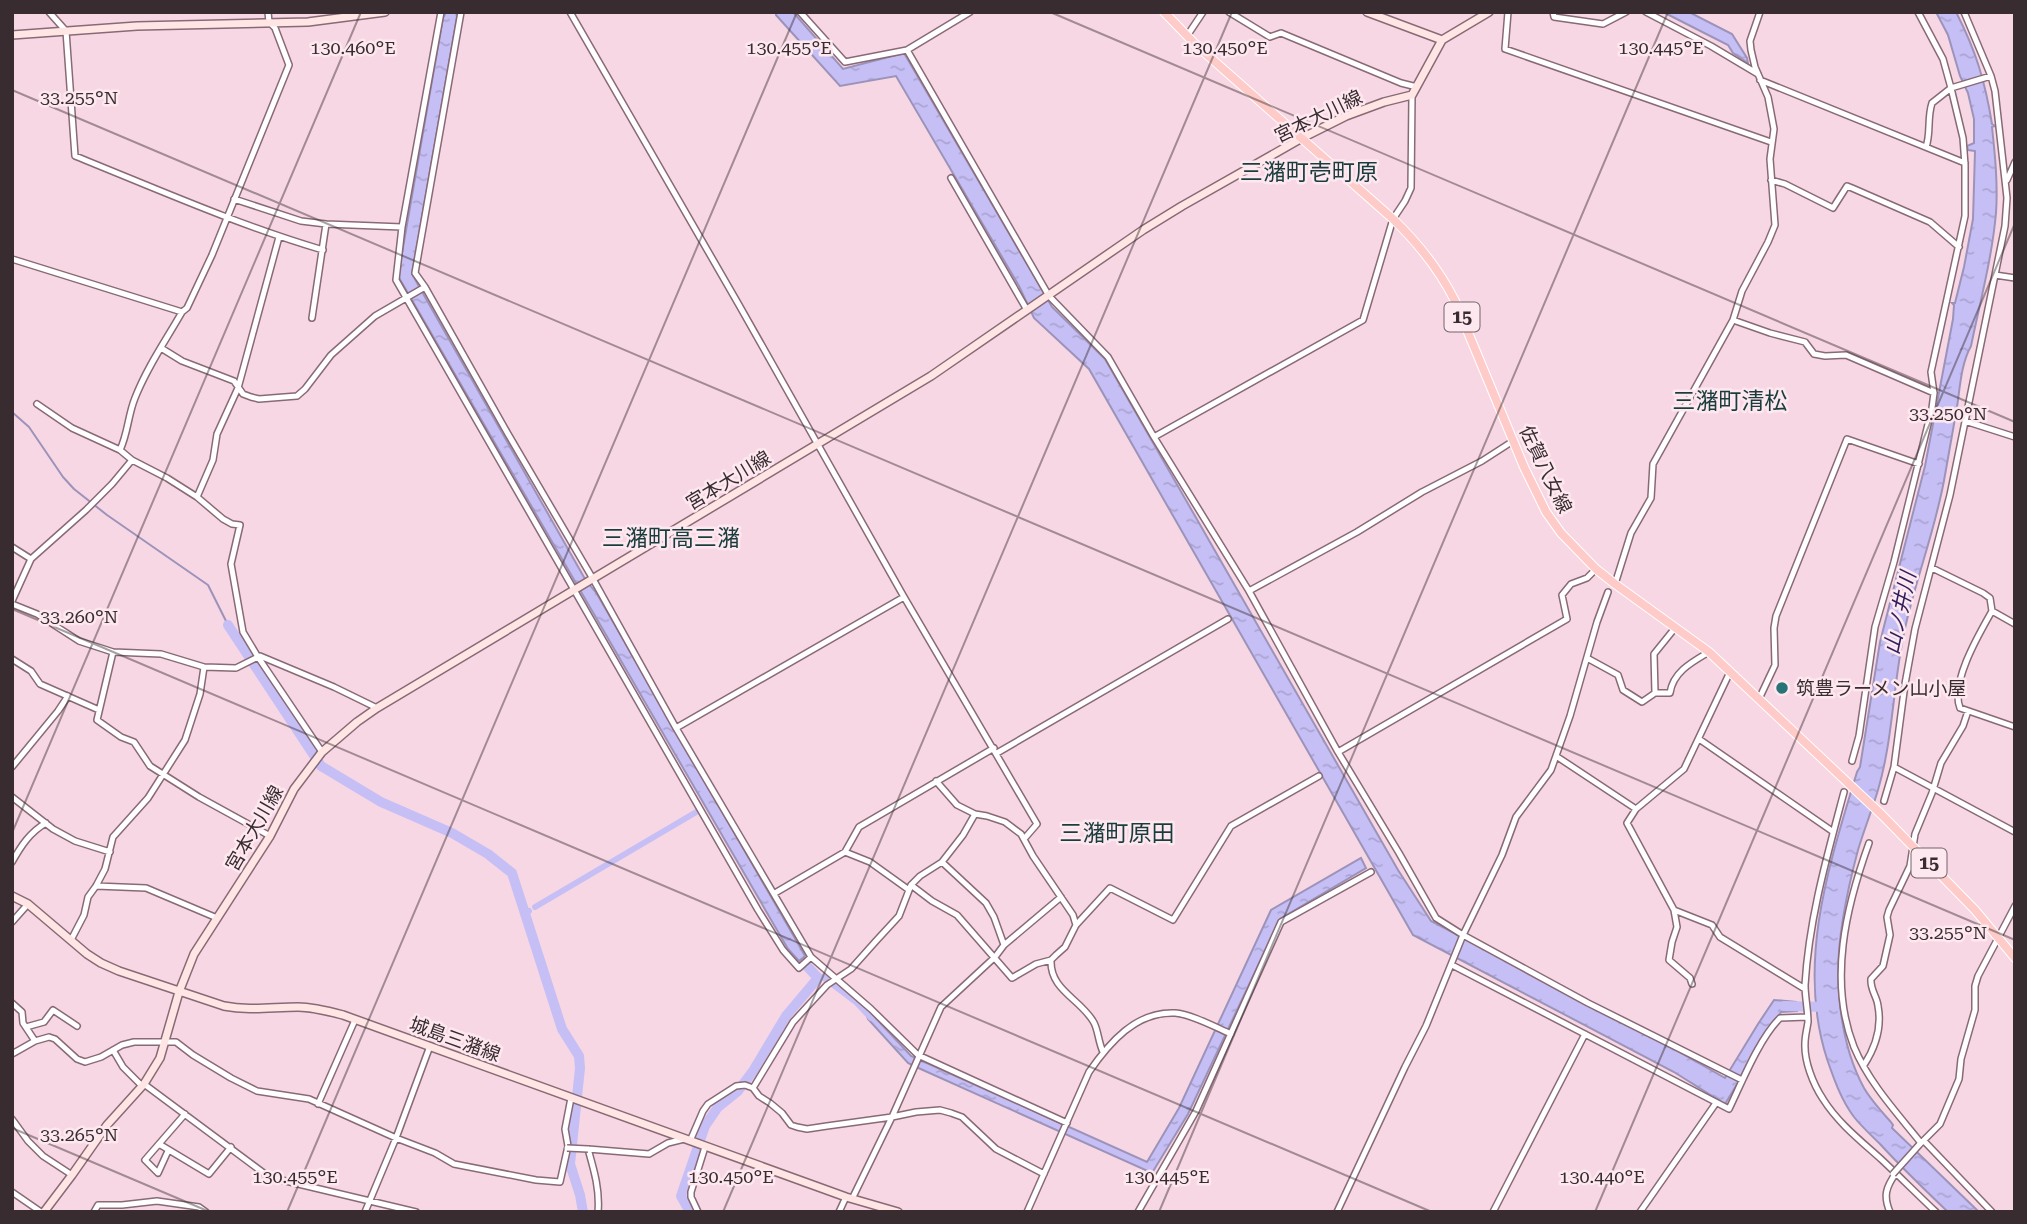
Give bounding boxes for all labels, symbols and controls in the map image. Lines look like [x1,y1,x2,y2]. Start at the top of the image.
text: 130.460°E [310,37,396,58]
text: 130.455°E [746,37,832,58]
text: 130.450°E [1182,37,1268,58]
text: 130.445°E [1618,37,1704,58]
street label: 宮本大川線 [1270,85,1366,148]
text: 33.255°N [40,87,118,108]
district label: 三潴町壱町原 [1240,159,1378,186]
road number: 15 [1444,302,1480,332]
district label: 三潴町清松 [1673,388,1788,415]
text: 33.250°N [1909,403,1987,424]
street label: 佐賀八女線 [1514,421,1577,517]
street label: 宮本大川線 [682,446,775,515]
district label: 三潴町高三潴 [602,525,740,552]
water label: 山ノ井川 [1880,567,1921,657]
text: 33.260°N [40,606,118,627]
place label: 筑豊ラーメン山小屋 [1796,677,1966,700]
marker: 筑豊ラーメン山小屋 [1774,680,1790,696]
street label: 宮本大川線 [221,781,288,875]
district label: 三潴町原田 [1060,820,1175,847]
road number: 15 [1912,848,1946,878]
text: 33.255°N [1909,922,1987,943]
street label: 城島三潴線 [406,1012,503,1067]
text: 33.265°N [40,1124,118,1145]
text: 130.455°E [252,1166,338,1187]
text: 130.450°E [688,1166,774,1187]
text: 130.445°E [1124,1166,1210,1187]
text: 130.440°E [1559,1166,1645,1187]

